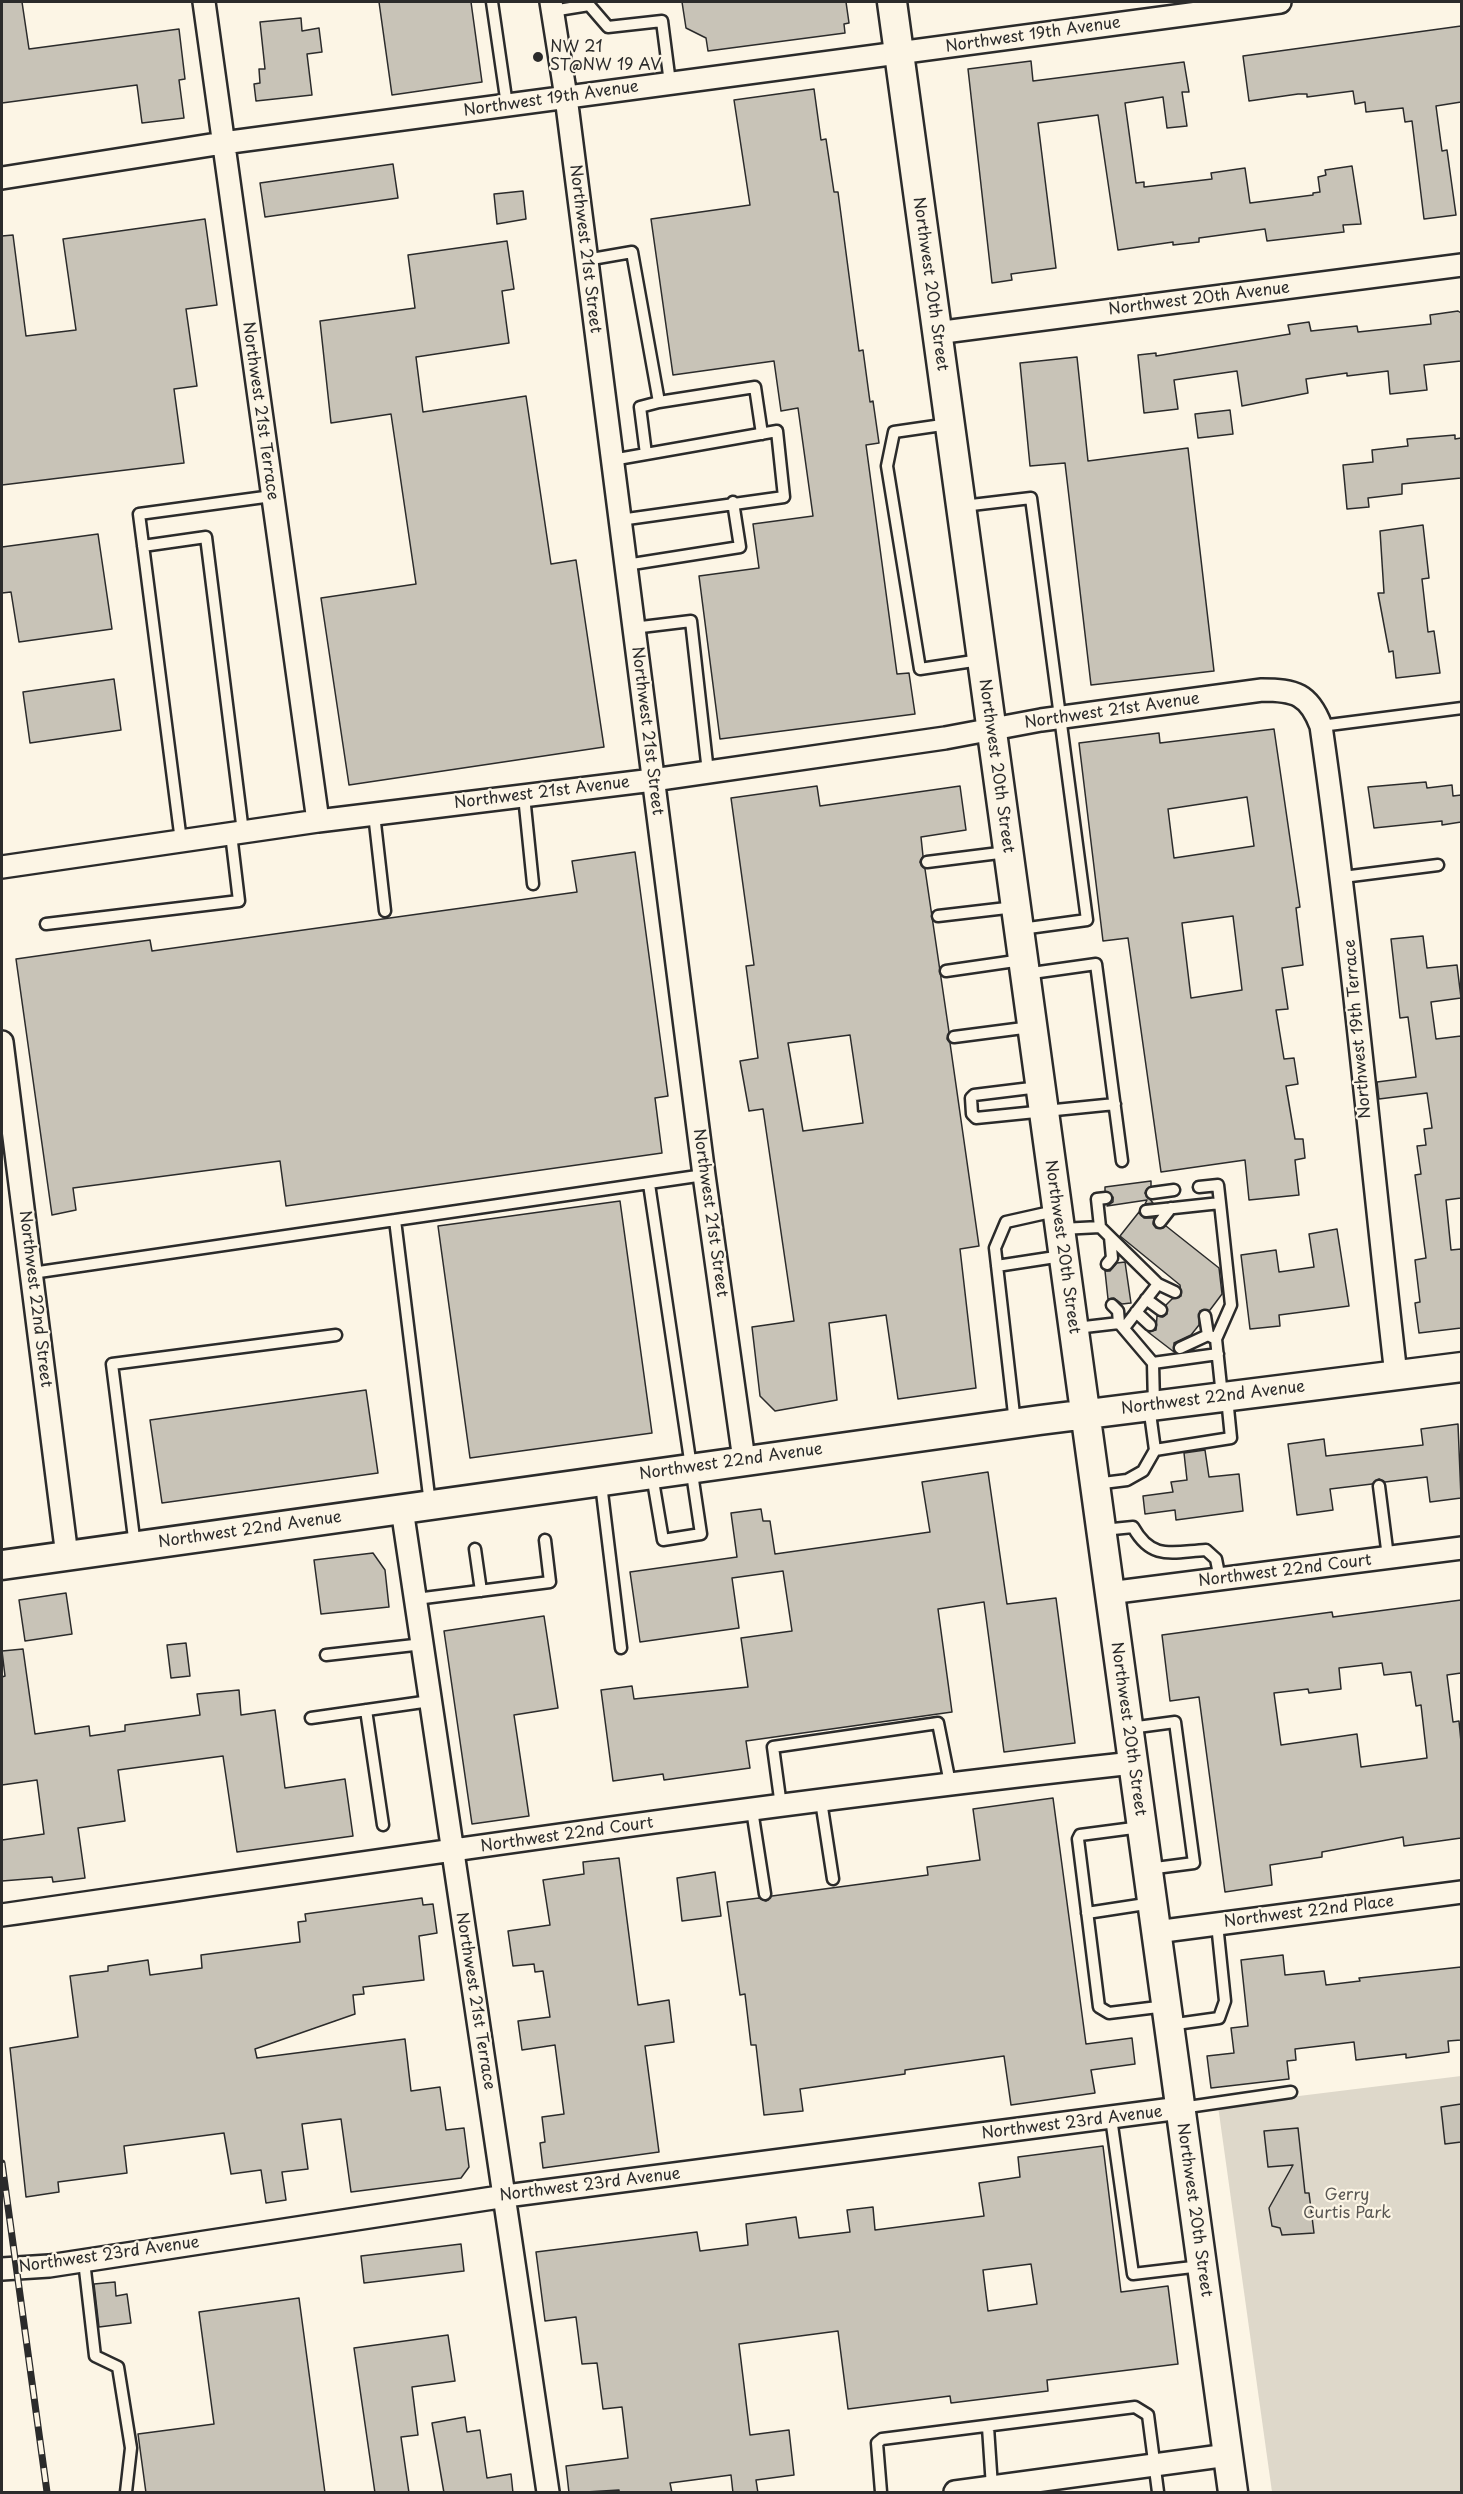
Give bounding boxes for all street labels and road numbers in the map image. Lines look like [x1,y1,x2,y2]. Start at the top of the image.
street label: Northwest 19th Avenue [944,13,1122,57]
street label: Northwest 19th Avenue [462,77,640,121]
street label: Northwest 21st Street [565,164,605,334]
street label: Northwest 20th Street [908,196,952,372]
street label: Northwest 20th Avenue [1107,278,1291,320]
street label: Northwest 21st Terrace [238,321,282,501]
street label: Northwest 21st Street [627,646,667,816]
street label: Northwest 20th Street [974,678,1018,854]
street label: Northwest 21st Avenue [1023,689,1201,733]
street label: Northwest 21st Avenue [453,773,631,813]
street label: Northwest 19th Terrace [1341,939,1375,1119]
street label: Northwest 21st Street [689,1128,731,1298]
street label: Northwest 20th Street [1040,1159,1084,1335]
street label: Northwest 22nd Street [15,1209,55,1389]
street label: Northwest 22nd Avenue [1120,1377,1306,1419]
street label: Northwest 22nd Avenue [638,1440,824,1484]
street label: Northwest 22nd Avenue [157,1508,343,1552]
street label: Northwest 22nd Court [1197,1551,1373,1591]
street label: Northwest 20th Street [1106,1641,1150,1817]
street label: Northwest 22nd Court [479,1813,655,1857]
street label: Northwest 22nd Place [1223,1892,1395,1932]
street label: Northwest 21st Terrace [451,1911,499,2091]
street label: Northwest 23rd Avenue [980,2102,1164,2144]
street label: Northwest 20th Street [1172,2122,1216,2298]
street label: Northwest 23rd Avenue [498,2164,682,2206]
street label: Northwest 23rd Avenue [17,2233,201,2277]

